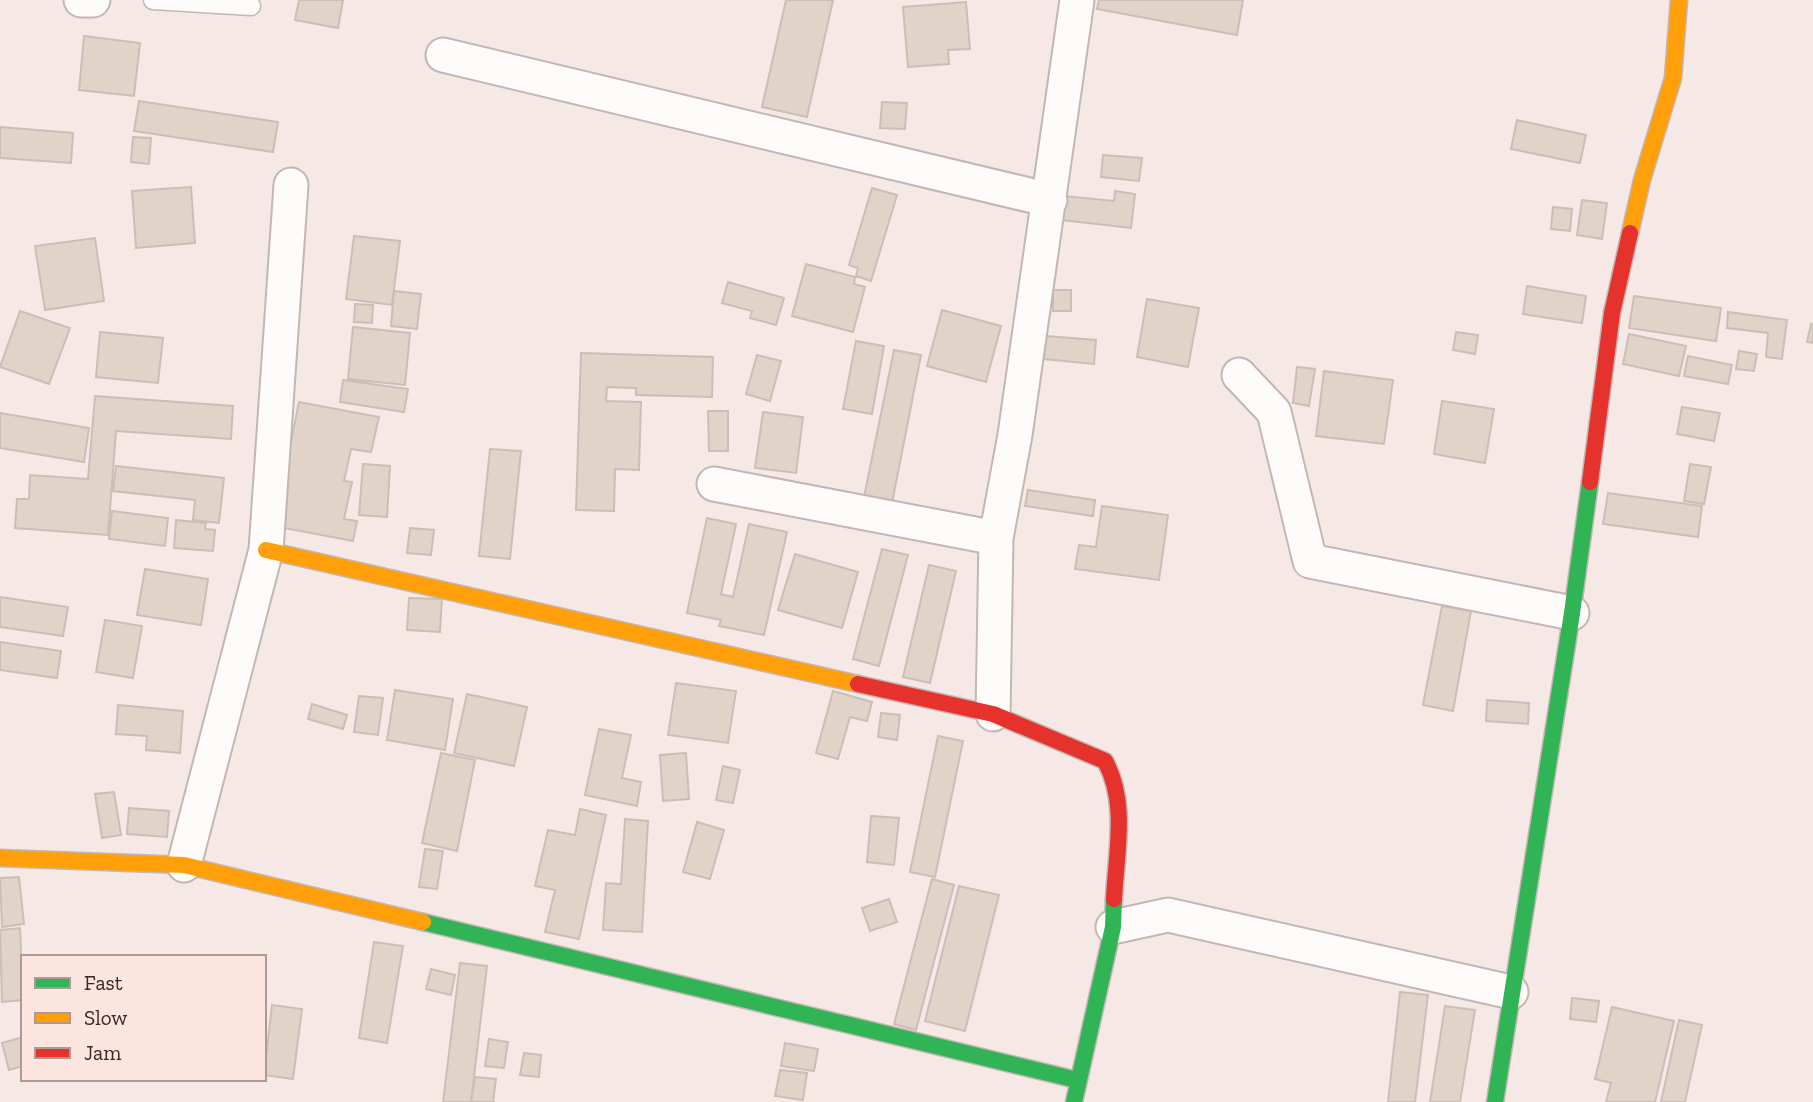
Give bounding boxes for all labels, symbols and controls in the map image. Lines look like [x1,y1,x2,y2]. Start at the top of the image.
legend [21,955,266,1081]
text: Fast [84,970,123,995]
text: Slow [84,1005,127,1030]
text: Jam [84,1040,121,1065]

